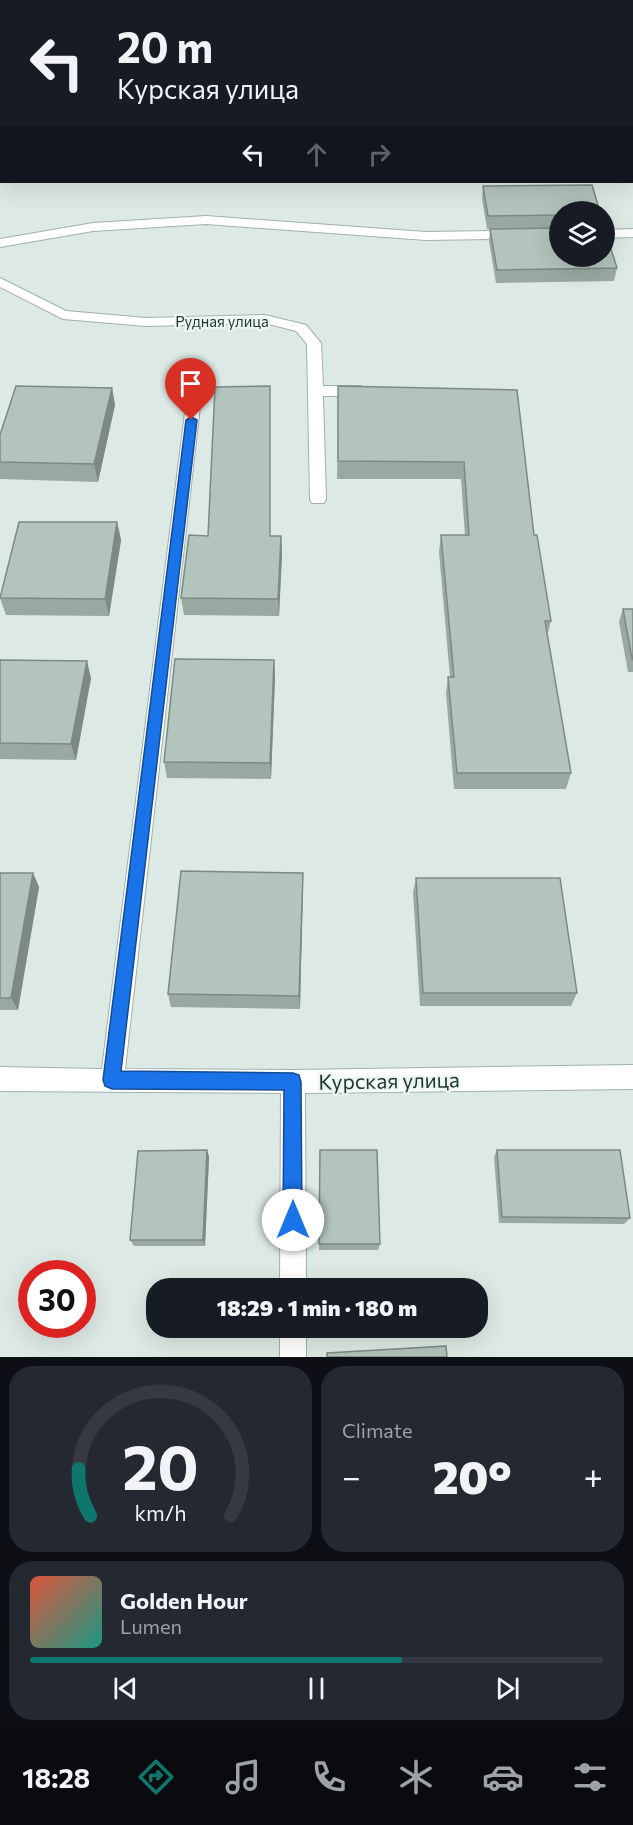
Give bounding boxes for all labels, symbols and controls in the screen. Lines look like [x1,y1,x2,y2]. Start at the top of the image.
text: 20 m [117,20,213,72]
icon: left [18,24,96,102]
text: Курская улица [117,72,299,105]
icon: left [237,138,270,171]
icon: ahead [300,138,333,171]
icon: right [363,138,396,171]
map controls [549,201,615,267]
button: layers [549,201,615,267]
street label: Рудная улица [175,312,269,330]
pin [165,358,216,420]
icon: arrive [174,367,207,400]
street label: Курская улица [318,1066,460,1094]
position arrow [261,1188,325,1252]
speed limit sign: 30 [18,1260,96,1338]
text: 18:29 · 1 min · 180 m [217,1294,417,1321]
text: Climate [342,1418,412,1442]
text: 20 [122,1427,199,1503]
text: 20° [433,1448,512,1503]
text: − [342,1455,361,1496]
text: + [584,1455,603,1496]
text: km/h [134,1499,187,1525]
text: Golden Hour [120,1587,248,1614]
text: Lumen [120,1614,182,1638]
icon: previous [109,1672,142,1705]
icon: pause [300,1672,333,1705]
icon: next [491,1672,524,1705]
icon: directions [135,1756,177,1798]
icon: music [222,1756,264,1798]
icon: phone [308,1756,350,1798]
icon: climate [395,1756,437,1798]
icon: car [482,1756,524,1798]
icon: filters [569,1756,611,1798]
text: 18:28 [22,1761,90,1794]

